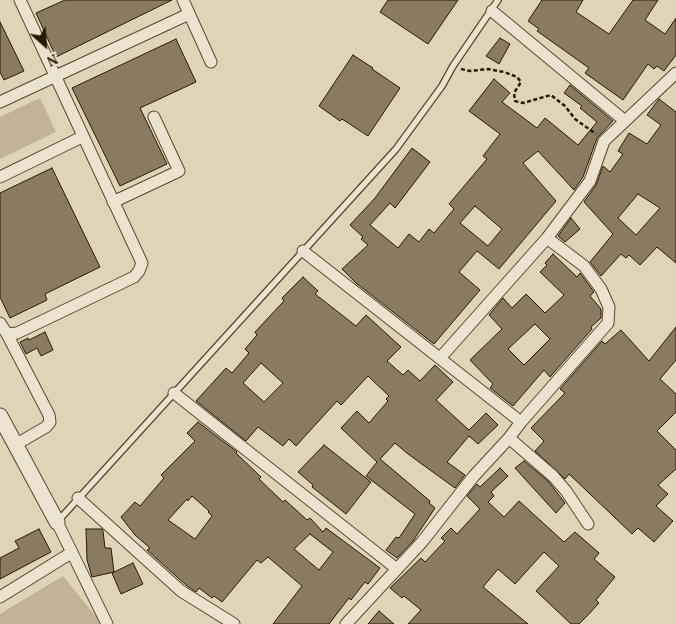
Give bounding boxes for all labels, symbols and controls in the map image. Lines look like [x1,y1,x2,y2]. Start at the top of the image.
north arrow [20,20,70,70]
text: N [43,48,61,70]

